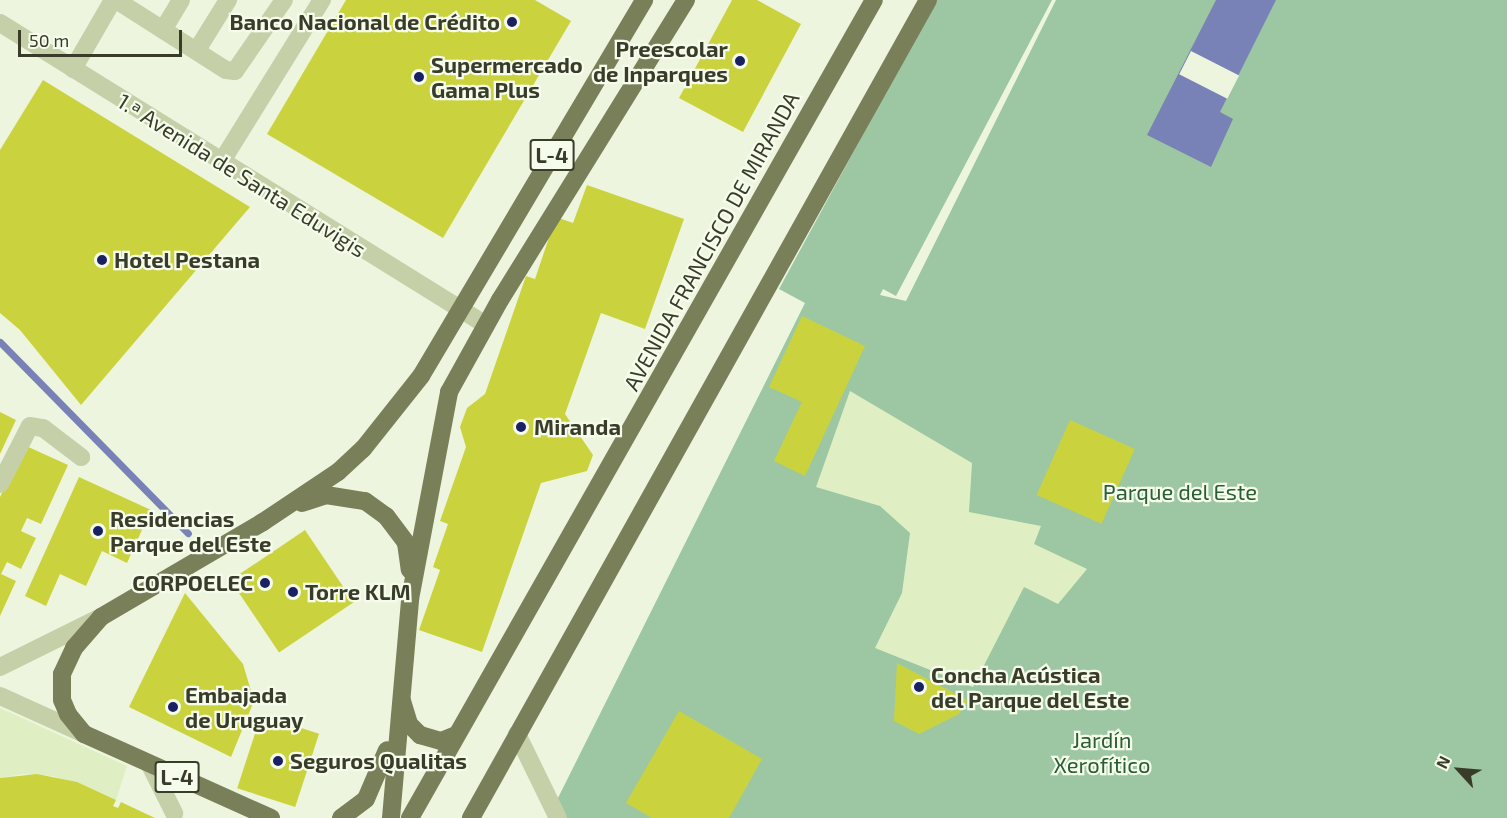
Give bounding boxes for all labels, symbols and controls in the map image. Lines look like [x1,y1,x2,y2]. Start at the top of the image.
place label: Banco Nacional de Crédito [229,9,500,35]
marker: Banco Nacional de Crédito [505,15,519,29]
scale bar [21,18,184,56]
text: 50 m [29,29,69,51]
place label: Preescolar de Inparques [593,35,728,86]
place label: Supermercado Gama Plus [431,51,583,102]
marker: Preescolar de Inparques [733,54,747,68]
marker: Supermercado Gama Plus [412,70,426,84]
street label: 1.ª Avenida de Santa Eduvigis [113,87,371,263]
street label: AVENIDA FRANCISCO DE MIRANDA [617,87,805,395]
road number: L-4 [530,137,574,173]
place label: Hotel Pestana [114,247,260,273]
marker: Hotel Pestana [95,253,109,267]
place label: Miranda [534,414,621,440]
marker: Miranda [512,418,530,436]
park label: Parque del Este [1103,479,1257,505]
place label: Residencias Parque del Este [110,505,272,556]
marker: Residencias Parque del Este [91,524,105,538]
place label: CORPOELEC [132,570,253,596]
marker: CORPOELEC [258,576,272,590]
place label: Torre KLM [305,579,411,605]
marker: Torre KLM [286,585,300,599]
place label: Concha Acústica del Parque del Este [931,661,1130,712]
marker: Concha Acústica del Parque del Este [912,680,926,694]
place label: Embajada de Uruguay [185,681,304,732]
marker: Embajada de Uruguay [166,700,180,714]
park label: Jardín Xerofítico [1054,726,1150,778]
north arrow [1429,740,1489,800]
place label: Seguros Qualitas [290,748,467,774]
text: N [1431,753,1453,771]
marker: Seguros Qualitas [271,754,285,768]
road number: L-4 [154,759,200,795]

